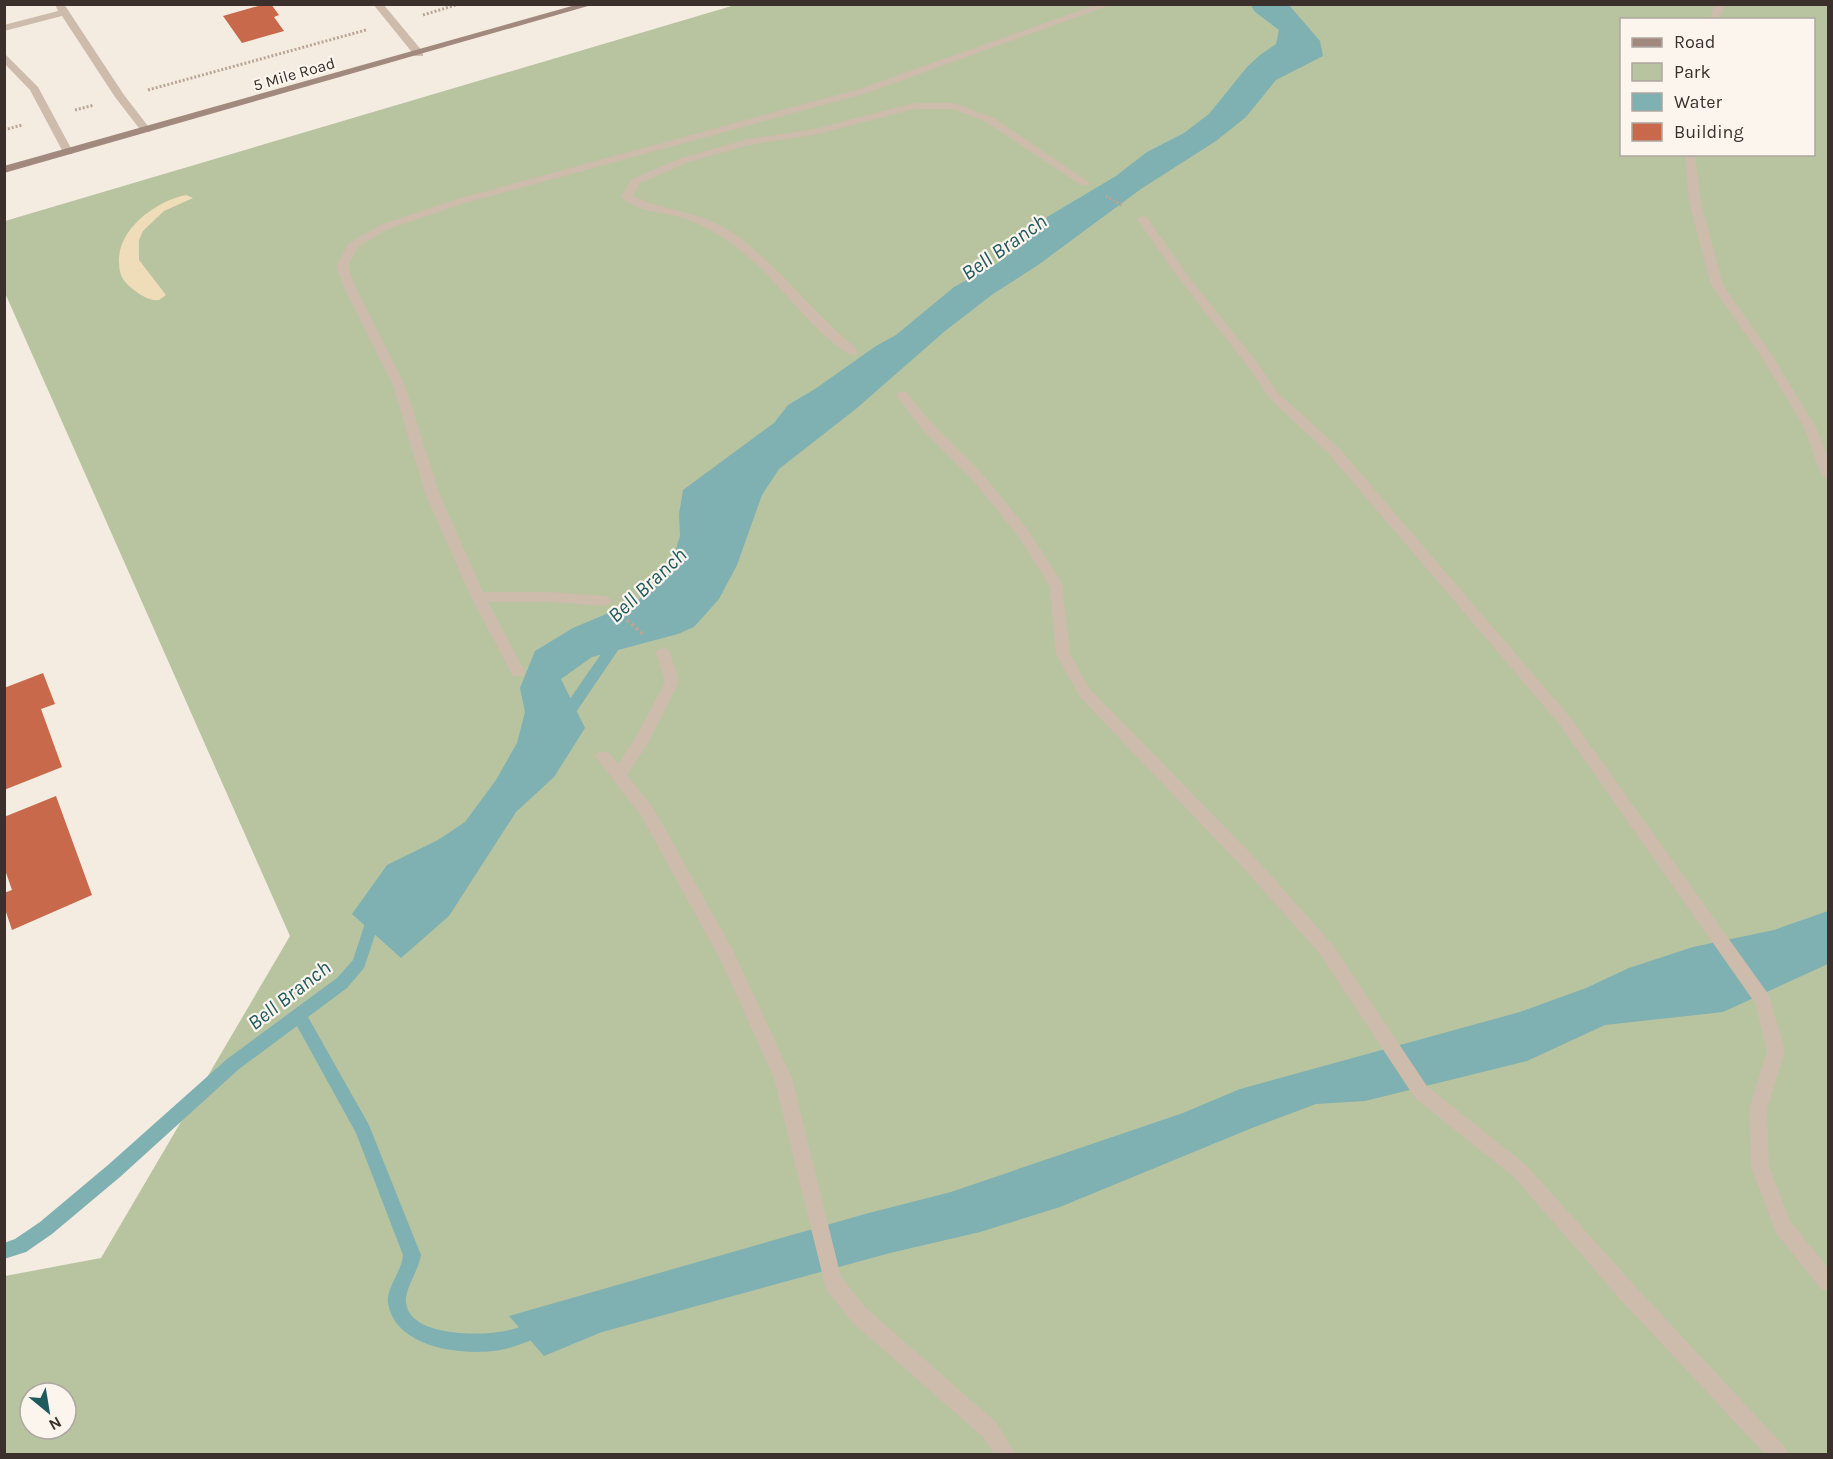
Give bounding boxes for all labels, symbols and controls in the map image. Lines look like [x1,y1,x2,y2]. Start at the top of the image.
legend [1620,18,1815,156]
text: Road [1674,31,1715,53]
street label: 5 Mile Road [251,53,337,95]
text: Park [1674,61,1711,83]
text: Water [1674,91,1722,113]
text: Building [1674,121,1744,143]
water label: Bell Branch [957,209,1051,285]
water label: Bell Branch [603,543,691,627]
water label: Bell Branch [243,955,335,1035]
north arrow [18,1381,78,1441]
text: N [46,1412,65,1435]

